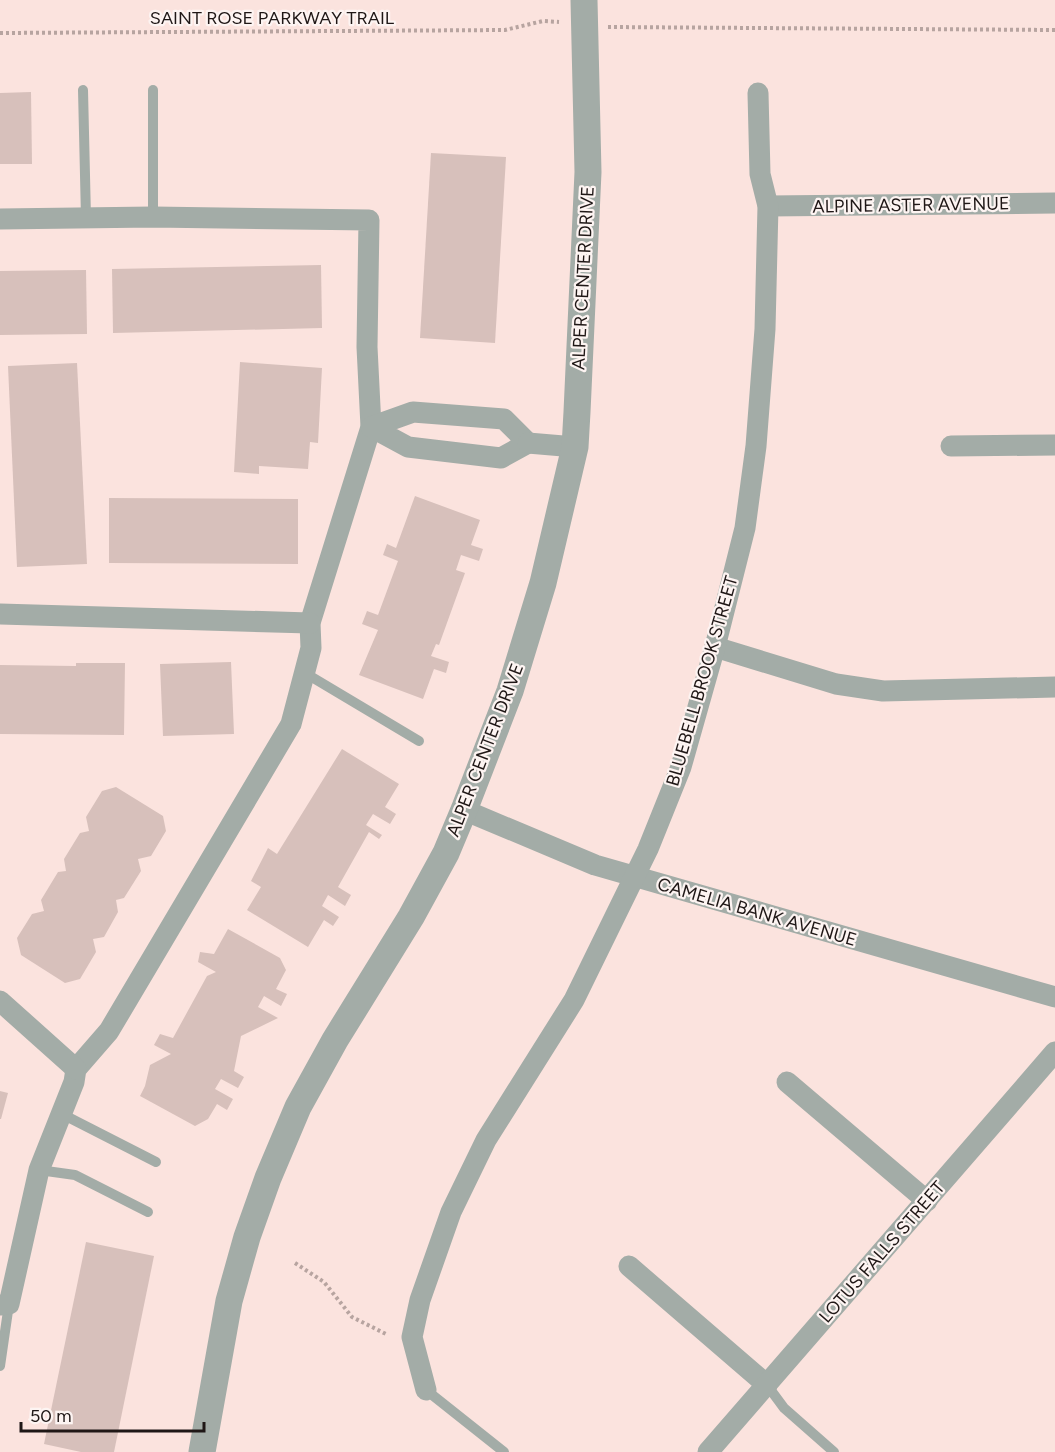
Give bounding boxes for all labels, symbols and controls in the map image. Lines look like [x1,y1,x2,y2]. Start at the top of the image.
street label: SAINT ROSE PARKWAY TRAIL [150,7,395,29]
street label: ALPER CENTER DRIVE [567,186,599,370]
street label: ALPINE ASTER AVENUE [812,192,1010,218]
street label: BLUEBELL BROOK STREET [661,573,743,789]
street label: ALPER CENTER DRIVE [442,660,528,840]
street label: CAMELIA BANK AVENUE [655,873,859,951]
street label: LOTUS FALLS STREET [814,1177,950,1327]
scale bar [21,1395,204,1433]
text: 50 m [30,1405,72,1427]

